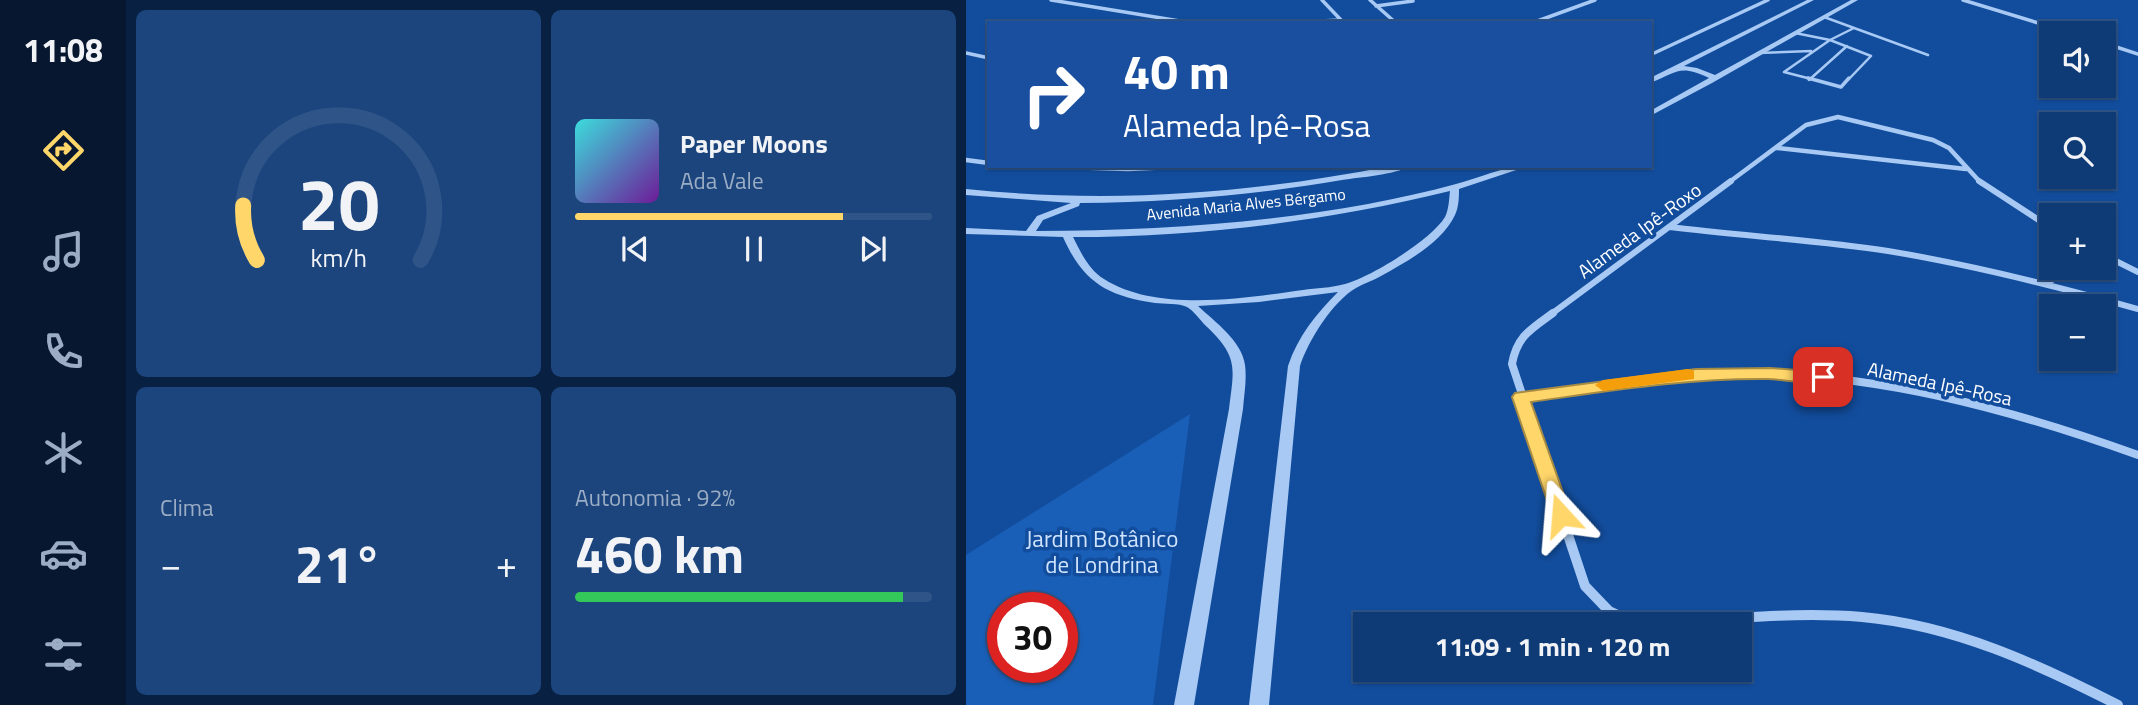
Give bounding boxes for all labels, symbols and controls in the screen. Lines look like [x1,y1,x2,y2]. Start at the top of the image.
map controls [2039,21,2116,371]
button: sound [2039,21,2116,98]
text: 11:08 [23,26,103,74]
text: 40 m [1123,33,1230,108]
icon: right [1008,49,1099,140]
text: Alameda Ipê-Rosa [1123,101,1371,149]
button: search [2039,112,2116,189]
text: Paper Moons [680,124,828,163]
icon: directions [39,126,88,175]
text: 20 [298,148,379,258]
text: Ada Vale [680,163,764,198]
street label: Alameda Ipê-Roxo [1571,175,1707,285]
street label: Avenida Maria Alves Bérgamo [1145,182,1347,226]
button: + [2039,203,2116,280]
icon: music [39,227,88,276]
icon: previous [616,230,654,268]
icon: pause [735,230,773,268]
icon: next [854,230,892,268]
text: km/h [310,239,367,277]
button: − [2039,294,2116,371]
icon: phone [39,327,88,376]
pin [1793,347,1853,407]
street label: Alameda Ipê-Rosa [1865,354,2015,413]
icon: arrive [1804,358,1842,396]
icon: climate [39,428,88,477]
position arrow [1524,478,1598,552]
text: Autonomia · 92% [575,480,735,515]
text: Clima [160,490,214,525]
text: 460 km [575,514,744,593]
park label: Jardim Botânico de Londrina [1026,521,1178,582]
text: 21° [295,524,382,603]
icon: car [39,529,88,578]
text: − [160,535,181,593]
text: + [496,535,517,593]
speed limit sign: 30 [987,592,1078,683]
text: 11:09 · 1 min · 120 m [1435,627,1670,666]
icon: filters [39,630,88,679]

